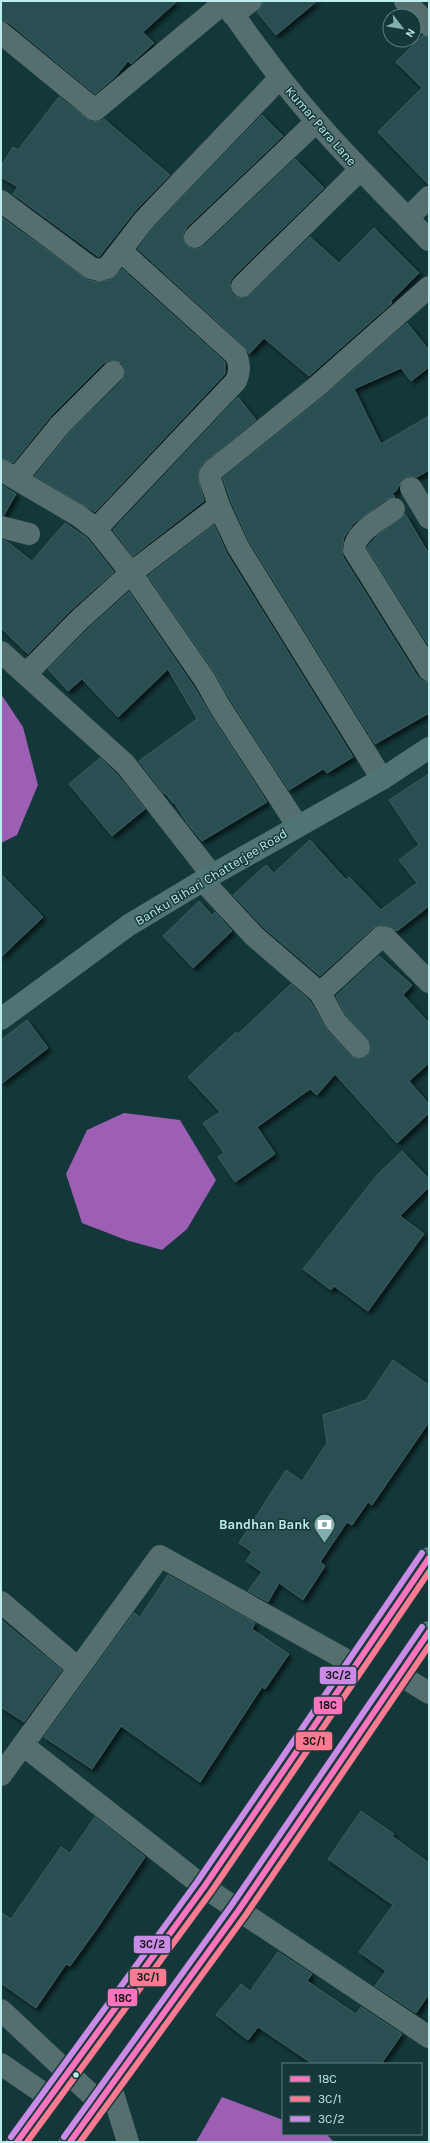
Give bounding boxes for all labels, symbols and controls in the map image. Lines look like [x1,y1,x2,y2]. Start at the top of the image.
north arrow [382,8,422,48]
text: N [403,26,418,40]
street label: Kumar Para Lane [283,83,360,169]
street label: Banku Bihari Chatterjee Road [132,826,290,928]
bank icon: Bandhan Bank [312,1511,338,1544]
place label: Bandhan Bank [219,1517,310,1532]
line badge: 3C/2 [319,1666,357,1685]
text: 3C/2 [325,1669,351,1682]
line badge: 18C [313,1696,343,1715]
text: 18C [319,1699,337,1712]
line badge: 3C/1 [295,1731,333,1751]
text: 3C/1 [303,1735,325,1748]
line badge: 3C/2 [133,1935,171,1954]
text: 3C/2 [139,1938,165,1951]
line badge: 3C/1 [129,1968,167,1987]
text: 3C/1 [137,1971,159,1984]
line badge: 18C [107,1988,138,2007]
text: 18C [114,1992,132,2005]
legend [282,2063,422,2135]
unlabelled marker [71,2070,81,2080]
text: 18C [318,2072,337,2086]
text: 3C/1 [318,2092,342,2106]
text: 3C/2 [318,2112,345,2126]

